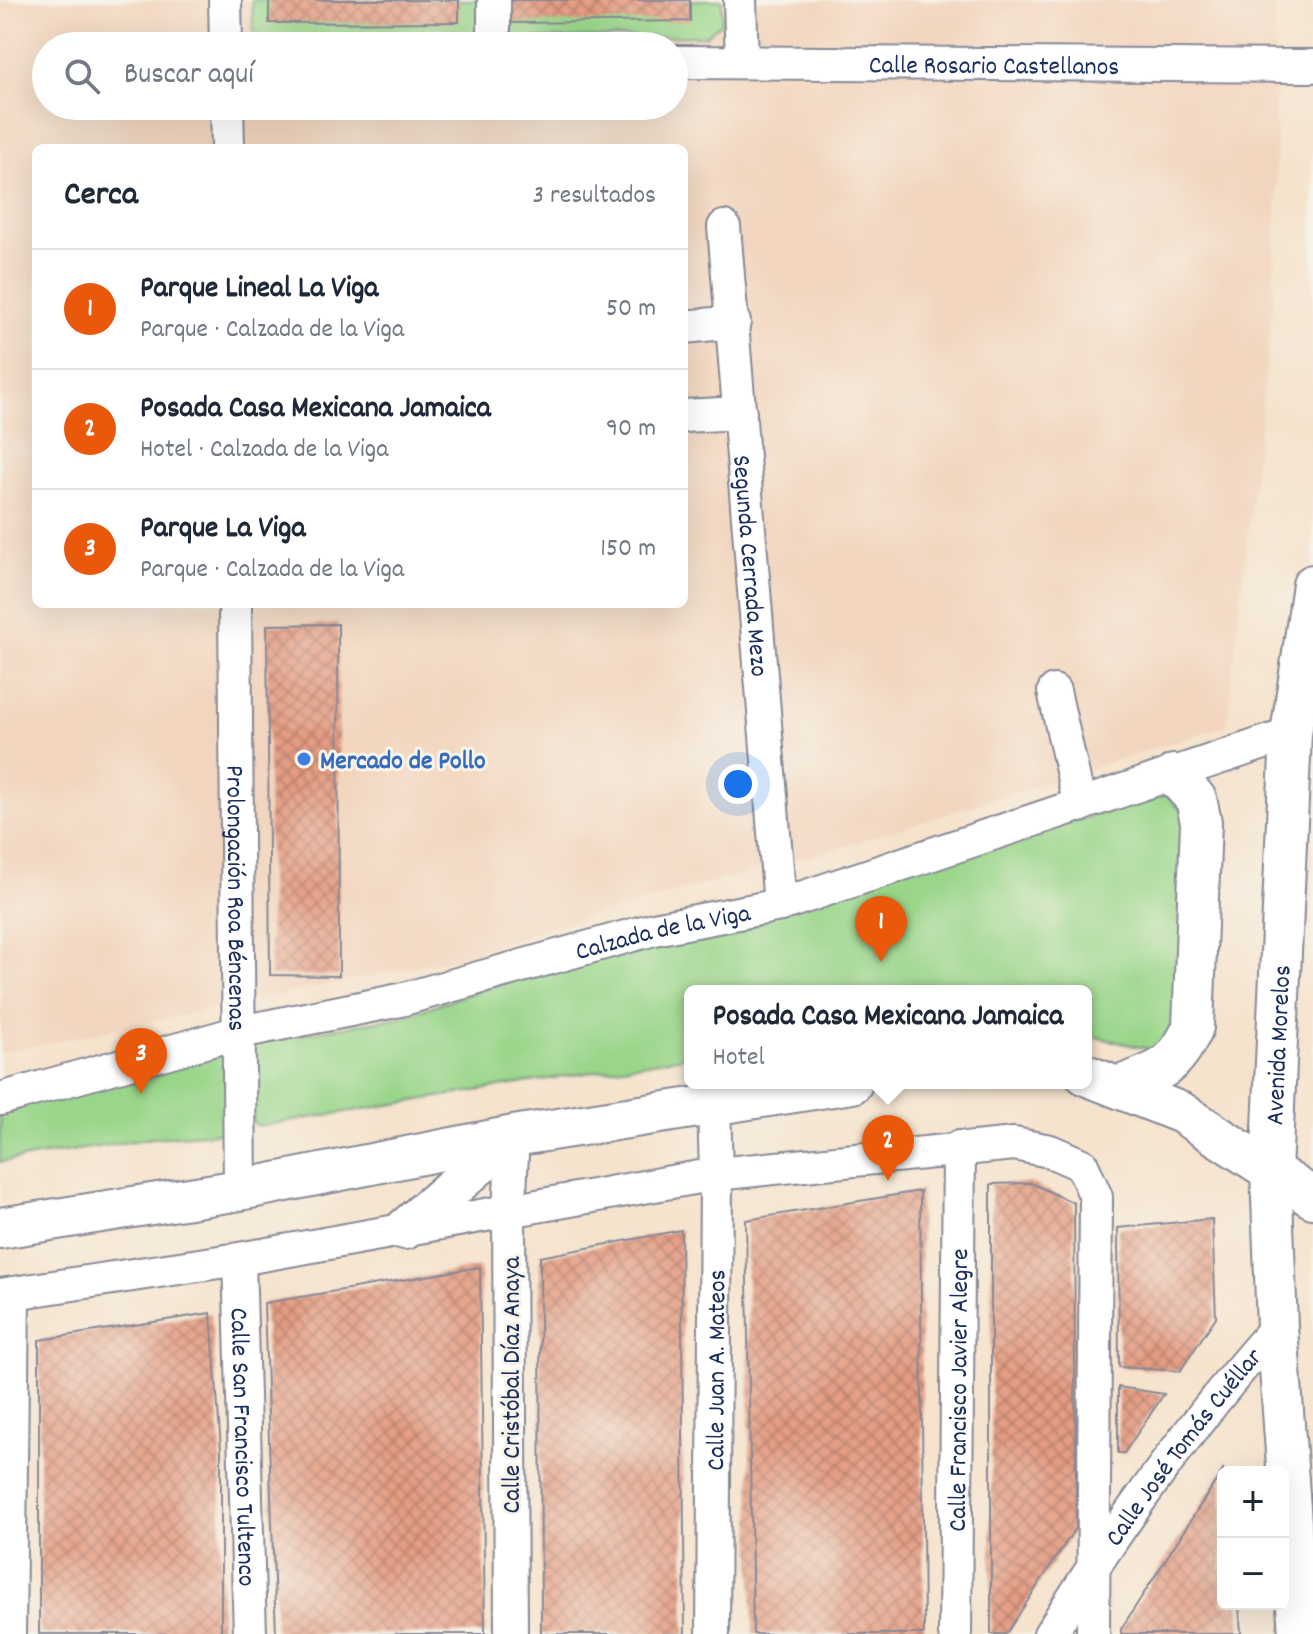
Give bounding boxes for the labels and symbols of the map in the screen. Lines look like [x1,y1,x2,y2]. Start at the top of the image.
street label: Calle Rosario Castellanos [869,48,1119,87]
street label: Segunda Cerrada Mezo [721,454,776,678]
place label: Mercado de Pollo [320,744,486,781]
marker: Mercado de Pollo [295,750,313,768]
your location [718,764,758,804]
street label: Prolongación Roa Béncenas [214,765,254,1031]
street label: Calzada de la Viga [572,896,754,972]
pin: 1 [855,896,907,962]
street label: Avenida Morelos [1258,964,1302,1126]
pin: 3 [115,1028,167,1094]
pin: 2 [862,1115,914,1181]
street label: Calle Francisco Javier Alegre [941,1248,980,1532]
street label: Calle Cristóbal Díaz Anaya [495,1256,532,1514]
street label: Calle Juan A. Mateos [699,1269,737,1471]
street label: Calle San Francisco Tultenco [218,1307,264,1587]
street label: Calle José Tomás Cuéllar [1098,1341,1273,1555]

